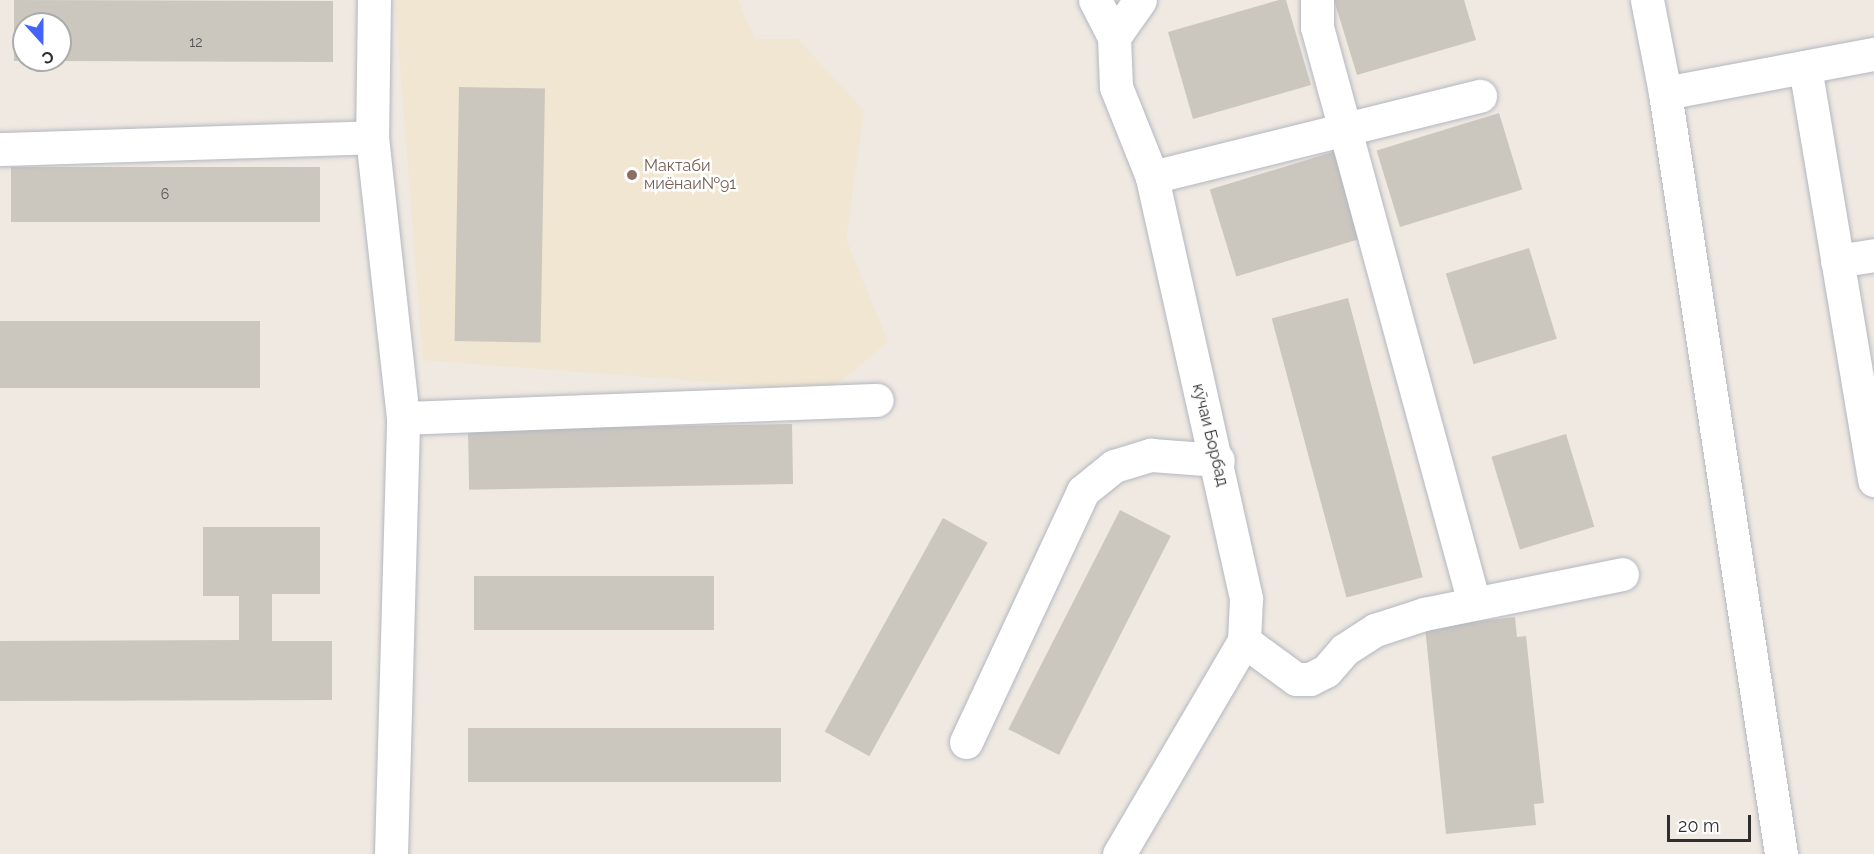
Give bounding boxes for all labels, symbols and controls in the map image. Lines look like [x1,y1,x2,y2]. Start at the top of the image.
north arrow [12,12,72,72]
house number: 12 [189,34,203,50]
text: С [39,47,56,68]
place label: Мактаби миёнаи№91 [644,156,736,194]
marker: Мактаби миёнаи№91 [625,168,639,182]
house number: 6 [161,186,169,202]
street label: кӯчаи Борбад [1188,382,1232,488]
scale bar [1670,803,1754,841]
text: 20 m [1678,815,1720,836]

